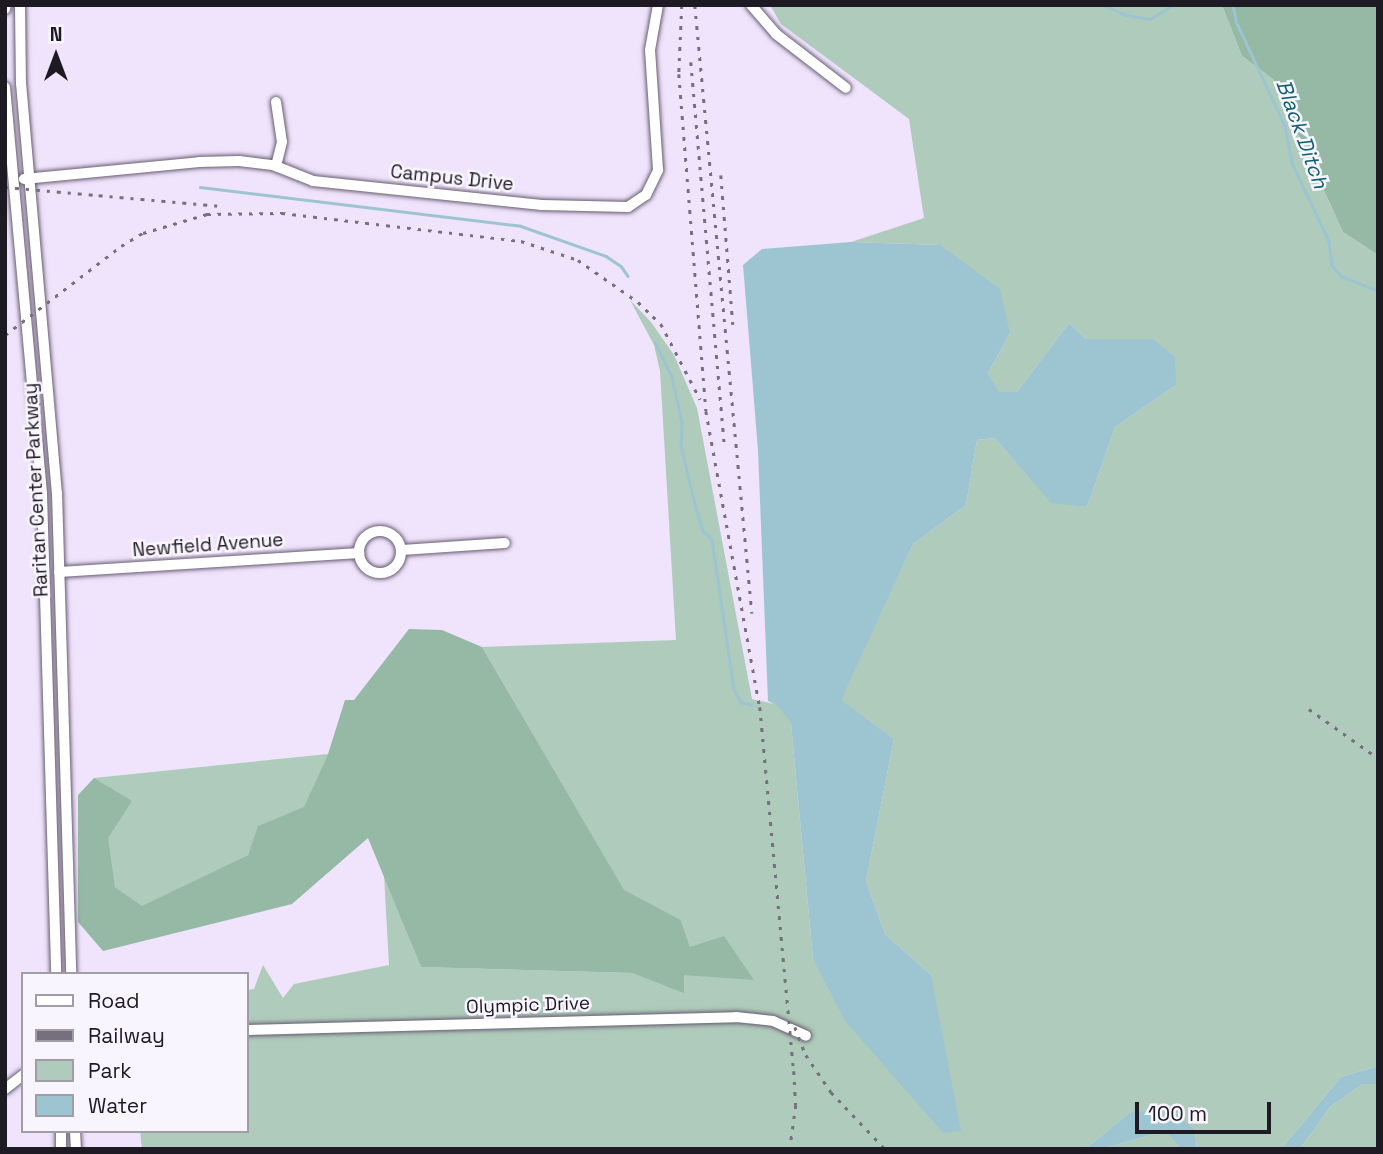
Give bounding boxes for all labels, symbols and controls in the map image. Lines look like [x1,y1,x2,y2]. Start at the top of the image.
north arrow [21,21,91,91]
text: N [50,22,62,47]
water label: Black Ditch [1271,76,1333,192]
street label: Campus Drive [389,160,515,196]
street label: Raritan Center Parkway [19,382,53,598]
street label: Newfield Avenue [132,528,284,562]
legend [21,972,248,1133]
text: Road [88,987,140,1014]
street label: Olympic Drive [466,991,590,1019]
text: Railway [88,1022,165,1049]
text: Park [88,1057,132,1084]
scale bar [1138,1088,1274,1132]
text: Water [88,1092,147,1119]
text: 100 m [1148,1100,1207,1127]

